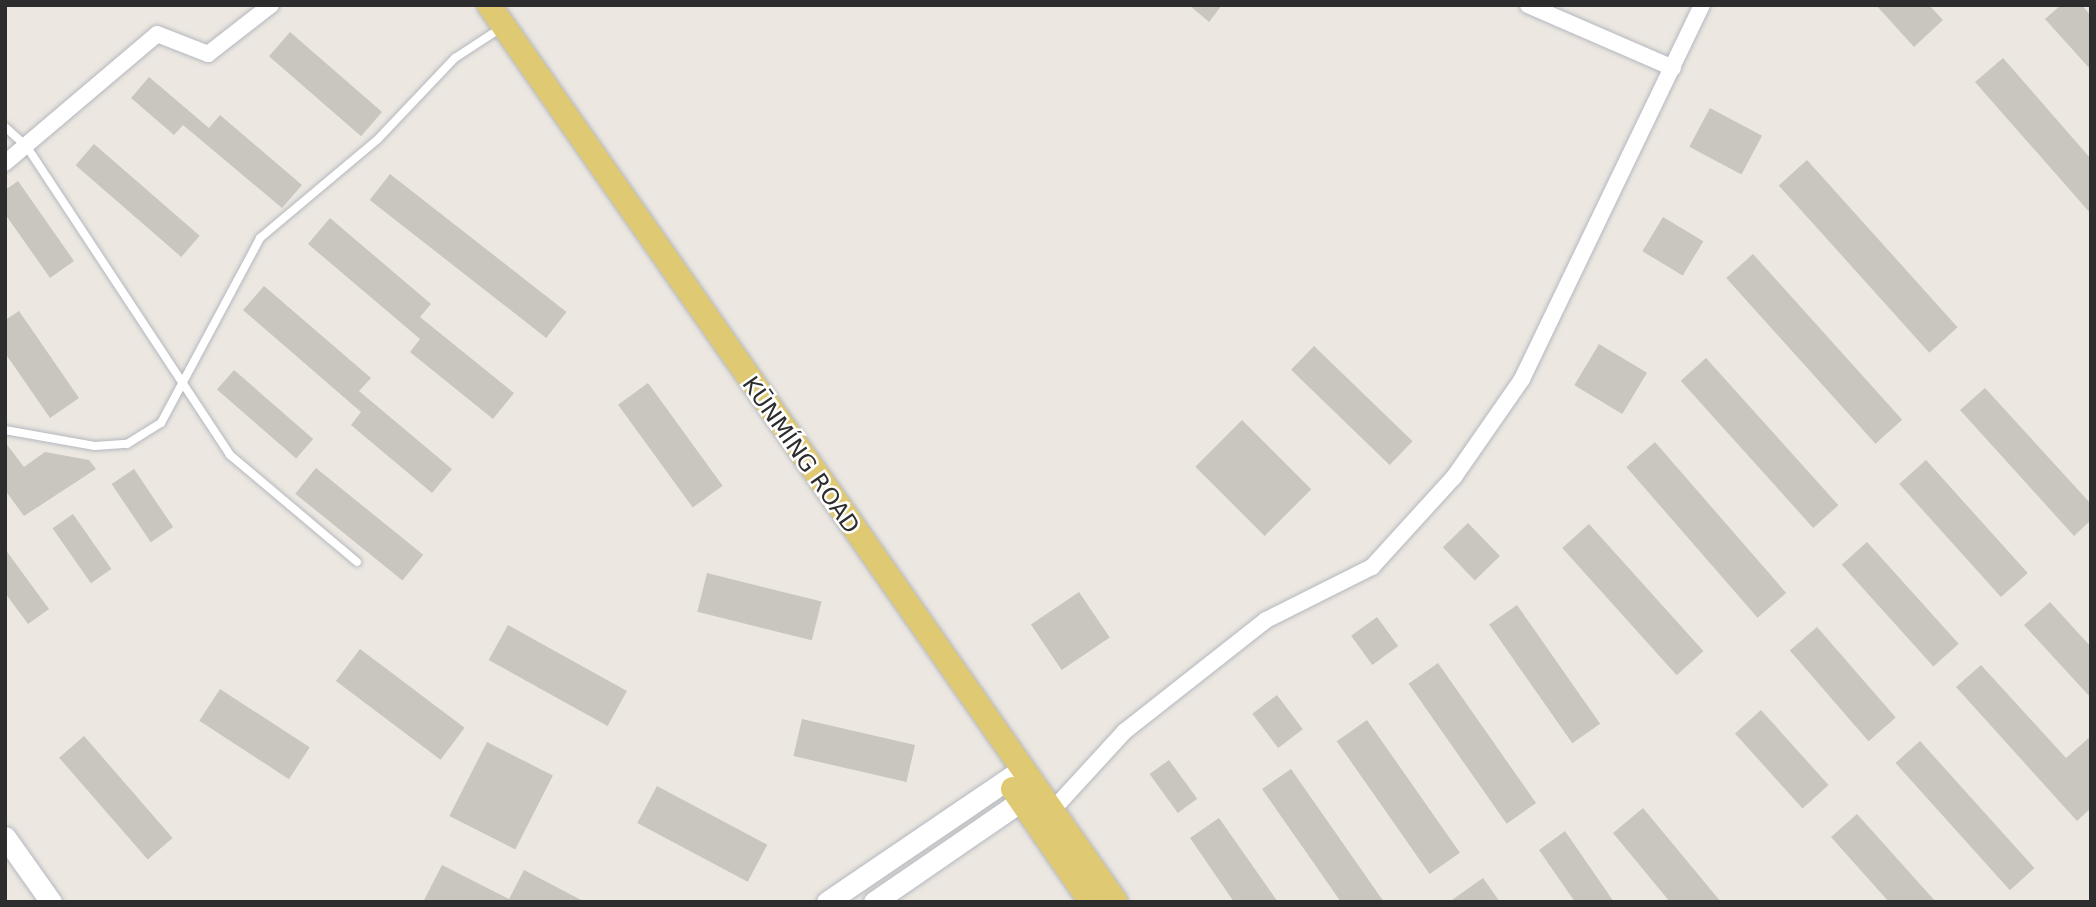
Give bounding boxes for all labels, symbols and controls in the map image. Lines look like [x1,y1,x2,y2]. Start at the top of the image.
street label: KŪNMÍNG ROAD [737,371,865,539]

